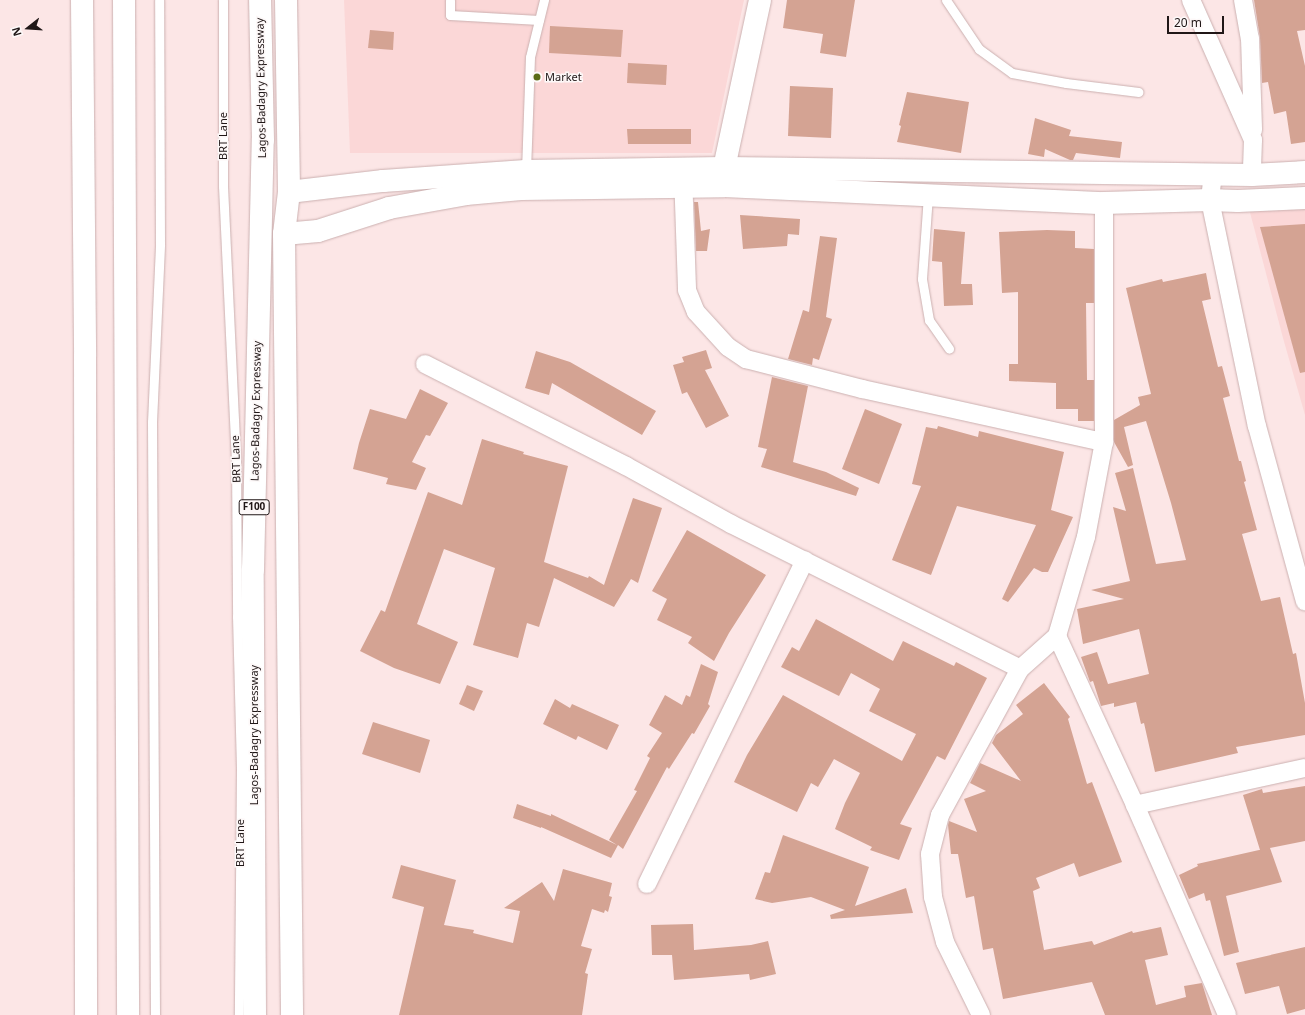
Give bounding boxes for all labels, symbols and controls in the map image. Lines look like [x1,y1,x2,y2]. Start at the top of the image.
north arrow [8,8,48,48]
scale bar [1169,8,1226,34]
text: 20 m [1174,14,1202,31]
street label: Lagos-Badagry Expressway [253,18,269,158]
text: N [8,25,25,38]
place label: Market [545,70,582,84]
marker: Market [532,72,542,82]
street label: BRT Lane [216,112,230,160]
street label: Lagos-Badagry Expressway [248,341,264,481]
street label: BRT Lane [229,435,243,483]
road number: F100 [238,499,270,515]
street label: Lagos-Badagry Expressway [247,665,261,805]
street label: BRT Lane [233,819,247,867]

